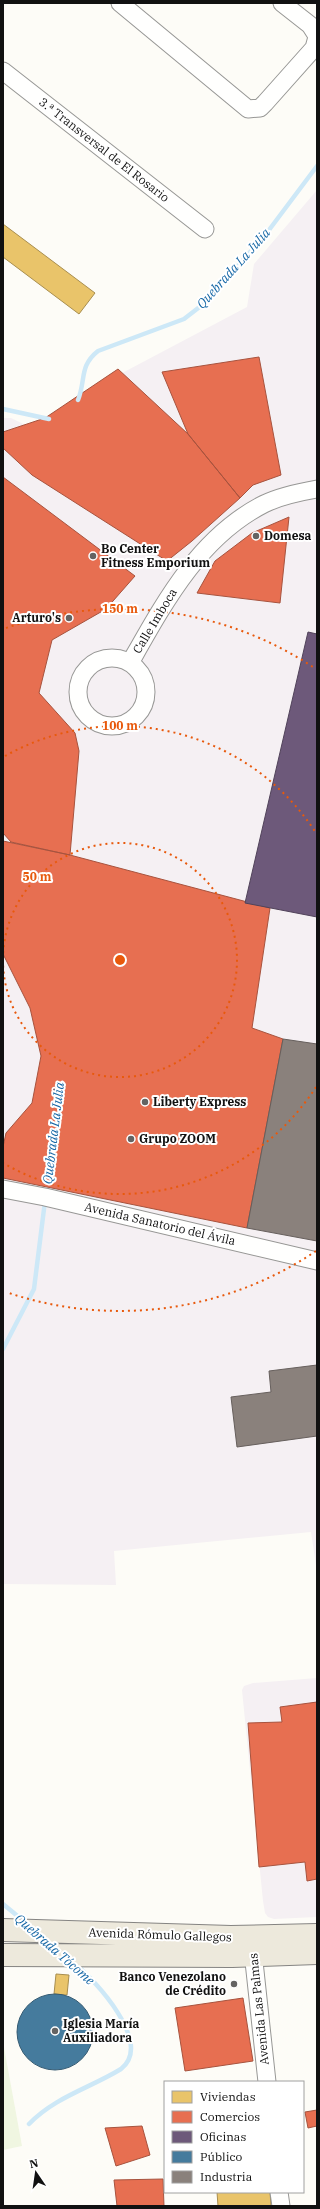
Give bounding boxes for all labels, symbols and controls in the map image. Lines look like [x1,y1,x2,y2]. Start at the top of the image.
street label: 3.ª Transversal de El Rosario [36,94,173,205]
water label: Quebrada La Julia [193,225,274,312]
place label: Domesa [264,528,312,543]
marker: Domesa [251,531,261,541]
place label: Bo Center Fitness Emporium [101,541,210,570]
marker: Bo Center Fitness Emporium [88,551,98,561]
street label: Calle Imboca [129,585,180,656]
text: 150 m [102,601,138,616]
place label: Arturo's [12,610,61,625]
marker: Arturo's [64,613,74,623]
text: 100 m [102,718,138,733]
text: 50 m [23,869,52,884]
centre of rings [113,953,127,967]
water label: Quebrada La Julia [39,1081,68,1185]
place label: Liberty Express [153,1094,246,1109]
marker: Liberty Express [140,1097,150,1107]
place label: Grupo ZOOM [139,1131,216,1146]
marker: Grupo ZOOM [126,1134,136,1144]
street label: Avenida Sanatorio del Ávila [83,1199,237,1248]
water label: Quebrada Tócome [11,1910,98,1989]
street label: Avenida Rómulo Gallegos [88,1925,232,1945]
street label: Avenida Las Palmas [245,1952,272,2066]
place label: Banco Venezolano de Crédito [119,1969,226,1998]
marker: Banco Venezolano de Crédito [229,1979,239,1989]
place label: Iglesia María Auxiliadora [63,2016,140,2045]
marker: Iglesia María Auxiliadora [50,2026,60,2036]
legend [164,2081,304,2193]
text: Viviendas [200,2089,256,2104]
text: Comercios [200,2109,260,2124]
text: Oficinas [200,2129,246,2144]
text: Público [200,2149,243,2164]
north arrow [16,2153,56,2193]
text: N [28,2155,40,2171]
text: Industria [200,2169,253,2184]

